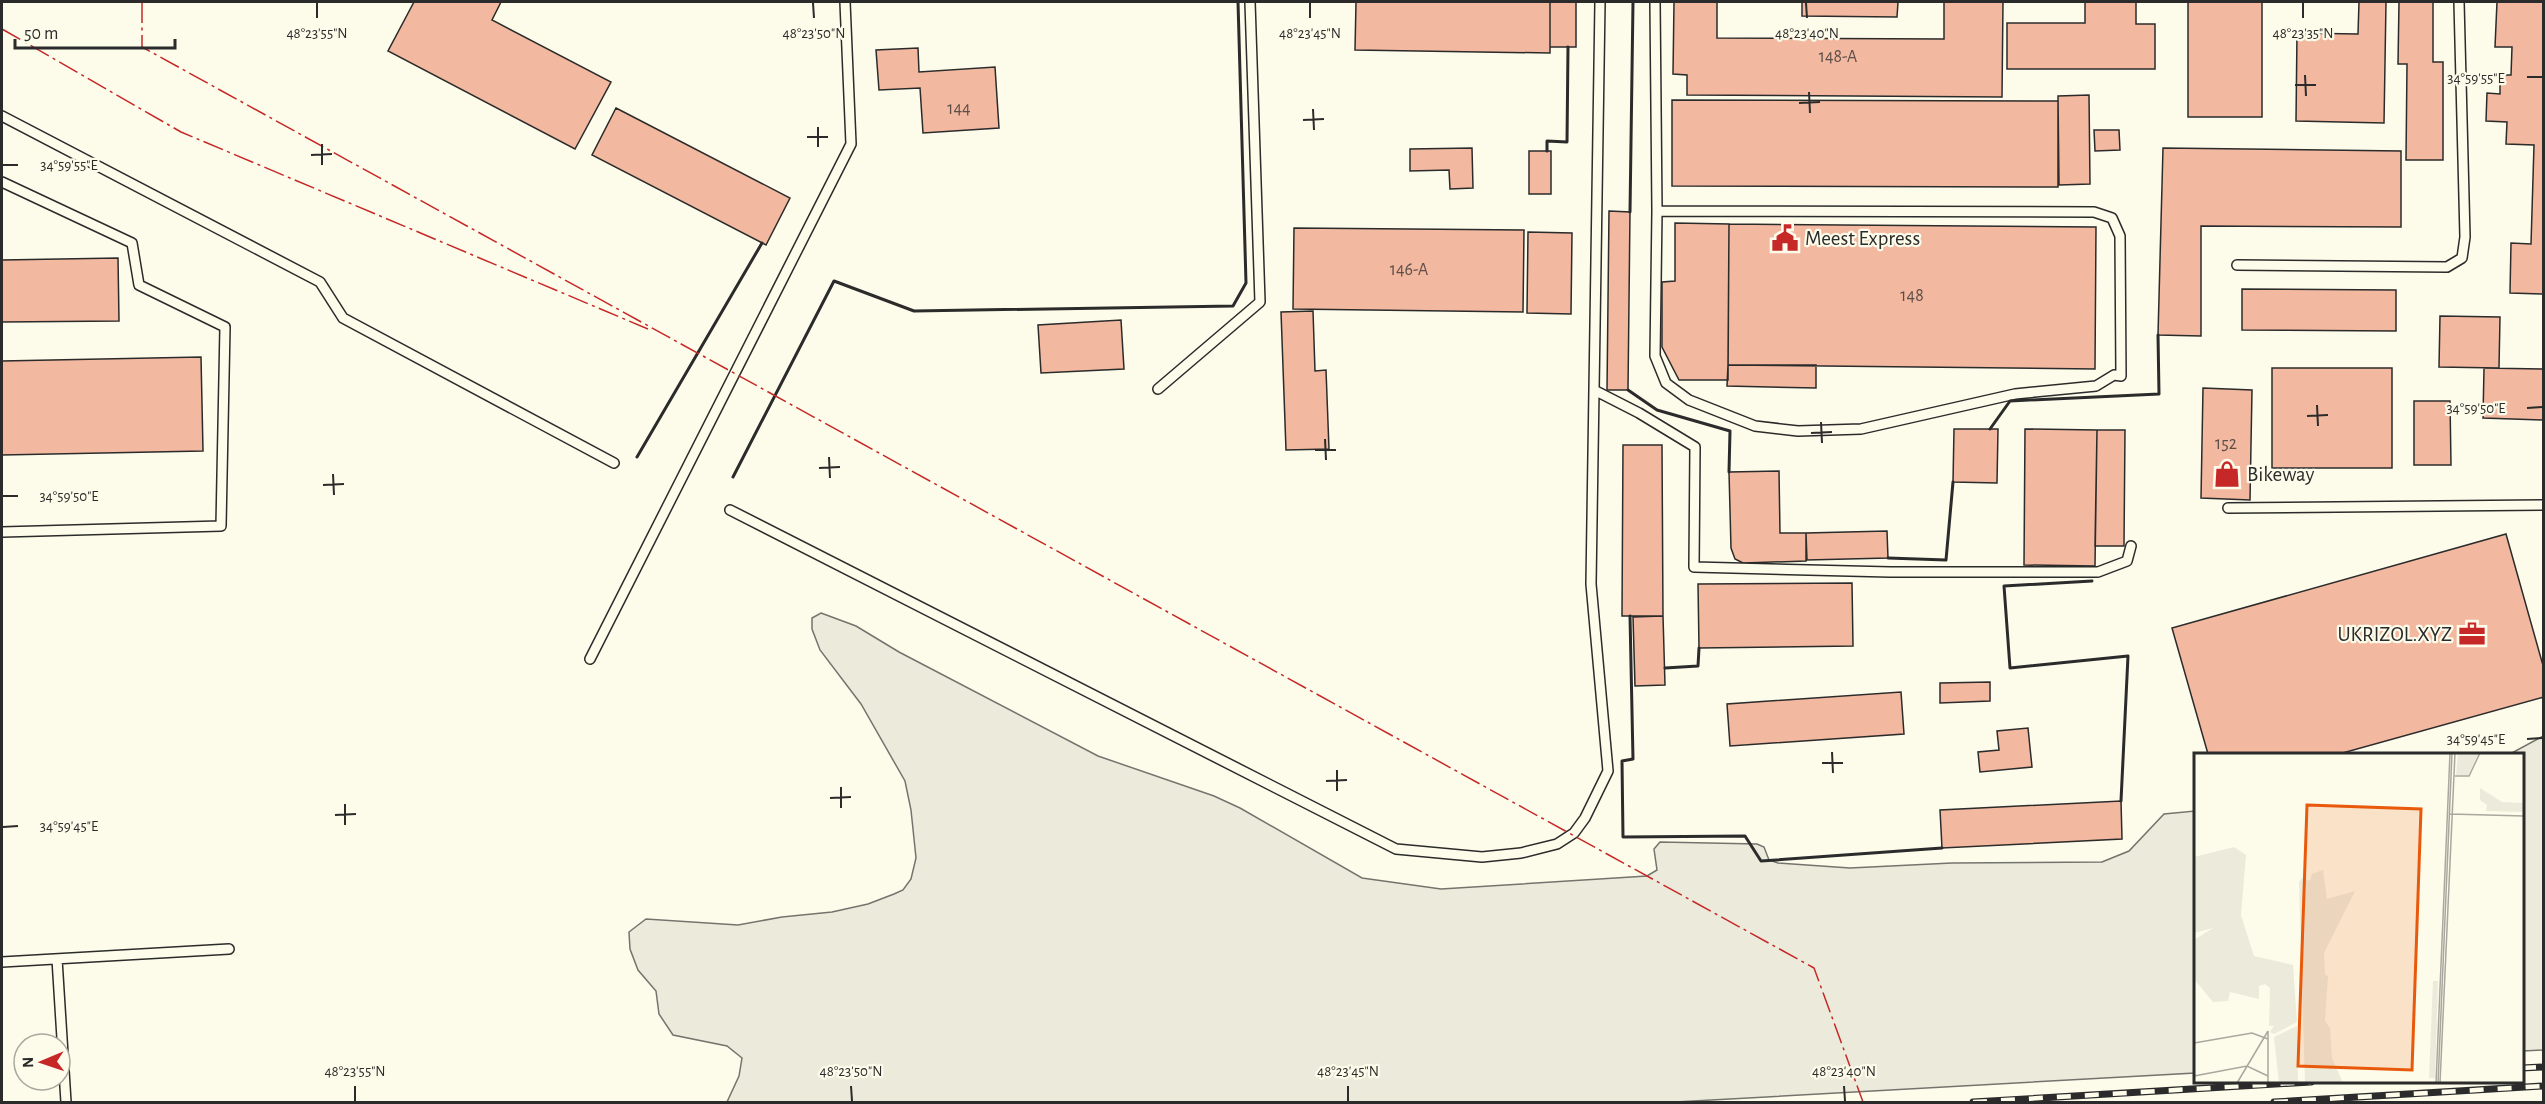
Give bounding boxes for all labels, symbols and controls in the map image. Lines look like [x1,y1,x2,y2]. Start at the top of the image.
scale bar [15,12,176,50]
text: 50 m [24,25,58,43]
text: 48°23'55"N [286,26,348,41]
text: 48°23'50"N [783,26,845,41]
text: 48°23'45"N [1279,26,1341,41]
text: 48°23'40"N [1775,26,1839,41]
text: 48°23'35"N [2272,26,2334,41]
house number: 148-А [1819,48,1858,66]
text: 34°59'55"E [2447,71,2505,86]
house number: 144 [947,100,971,118]
text: 34°59'55"E [40,158,98,173]
public building icon: Meest Express [1770,223,1800,253]
place label: Meest Express [1805,228,1920,249]
house number: 146-А [1390,261,1429,279]
house number: 148 [1900,287,1924,305]
text: 34°59'50"E [2446,401,2506,416]
house number: 152 [2215,435,2237,453]
shop icon: Bikeway [2212,459,2242,489]
place label: Bikeway [2247,464,2315,485]
text: 34°59'50"E [39,489,99,504]
office icon: UKRIZOL.XYZ [2457,619,2487,649]
place label: UKRIZOL.XYZ [2337,624,2452,645]
text: 34°59'45"E [2447,732,2505,747]
inset map [2194,753,2524,1083]
text: 34°59'45"E [40,819,98,834]
north arrow [12,1032,72,1092]
text: N [20,1057,36,1068]
text: 48°23'55"N [324,1064,386,1079]
text: 48°23'50"N [820,1064,882,1079]
text: 48°23'45"N [1317,1064,1379,1079]
text: 48°23'40"N [1812,1064,1876,1079]

